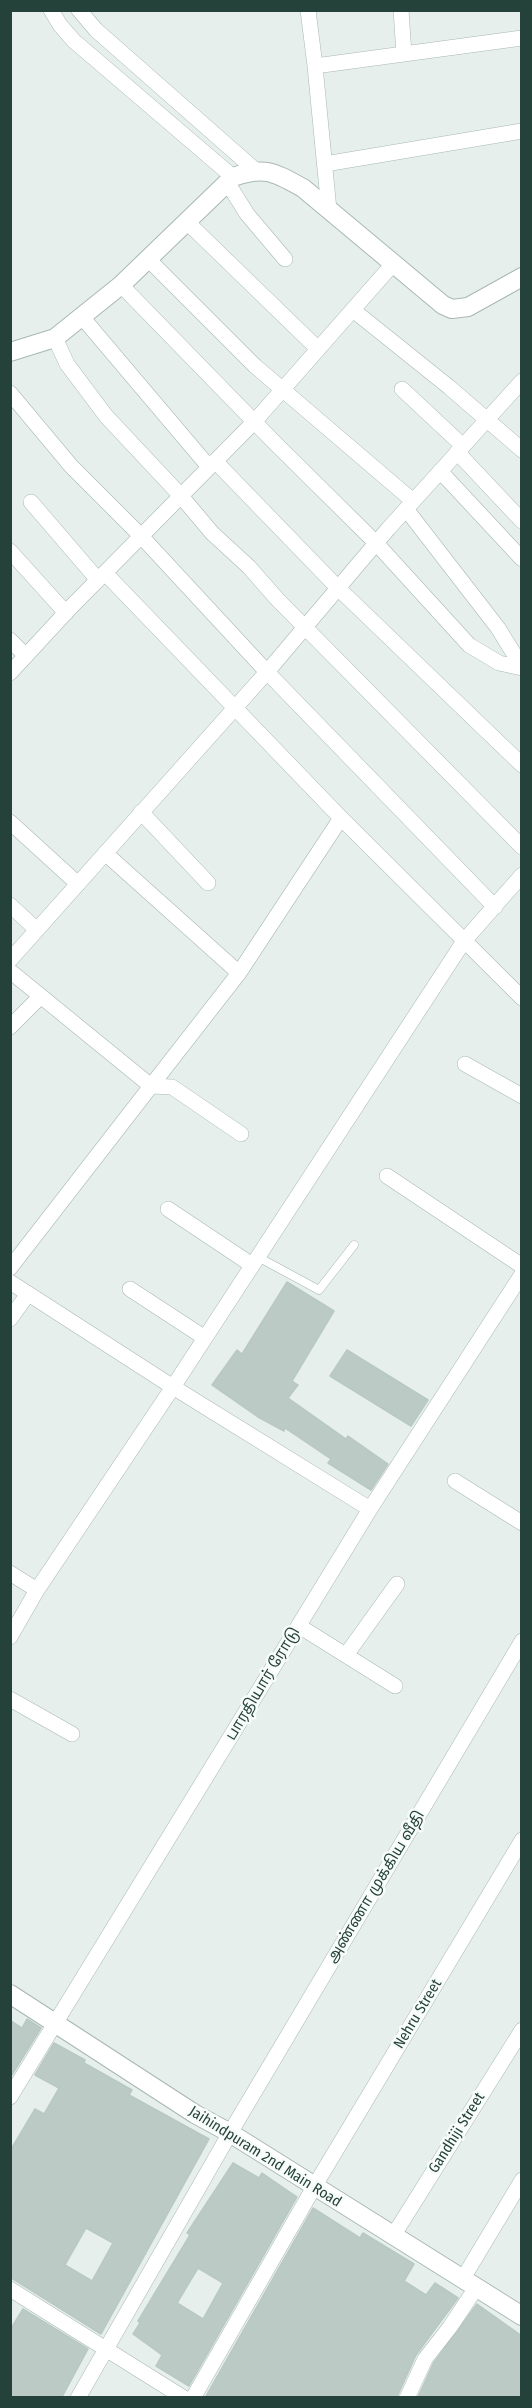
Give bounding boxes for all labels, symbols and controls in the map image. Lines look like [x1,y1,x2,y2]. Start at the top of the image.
street label: பாரதியார் ரோடு [222,1624,304,1744]
street label: அண்ணா முக்கிய வீதி [323,1808,429,1966]
street label: Nehru Street [390,1976,446,2052]
street label: Gandhiji Street [425,2089,489,2177]
street label: Jaihindpuram 2nd Main Road [185,2103,345,2211]

